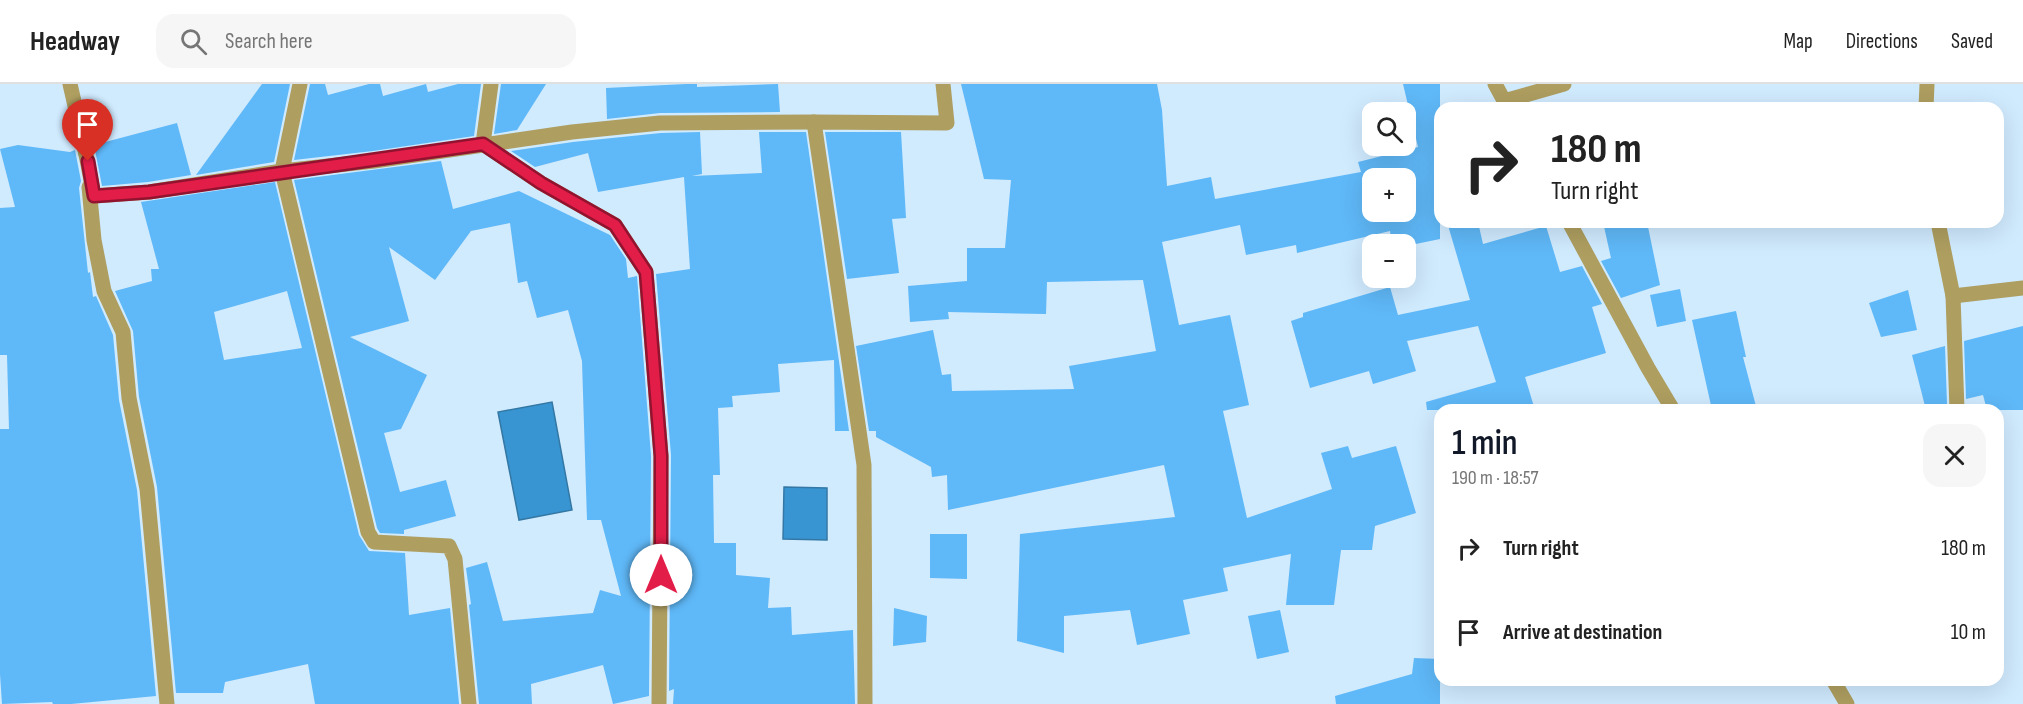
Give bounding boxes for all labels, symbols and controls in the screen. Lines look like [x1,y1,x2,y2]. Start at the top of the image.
search box [156,14,576,68]
text: Headway [30,25,120,58]
icon: search [177,25,210,58]
text: Search here [225,28,312,55]
text: Map [1783,29,1813,54]
text: Directions [1846,29,1918,54]
text: Saved [1951,29,1993,54]
pin [62,99,113,161]
map controls [1362,102,1416,288]
button: search [1362,102,1416,156]
icon: arrive [71,108,104,141]
text: 180 m [1551,124,1642,175]
icon: right [1452,126,1530,204]
button: + [1362,168,1416,222]
text: Turn right [1551,175,1638,207]
button: − [1362,234,1416,288]
text: 1 min [1452,422,1517,465]
button: close [1923,424,1986,487]
text: 190 m · 18:57 [1452,466,1539,490]
icon: right [1452,532,1485,565]
text: Turn right [1503,535,1579,562]
text: 180 m [1941,535,1986,562]
position arrow [629,543,693,607]
icon: arrive [1452,616,1485,649]
text: Arrive at destination [1503,619,1662,646]
text: 10 m [1951,619,1986,646]

